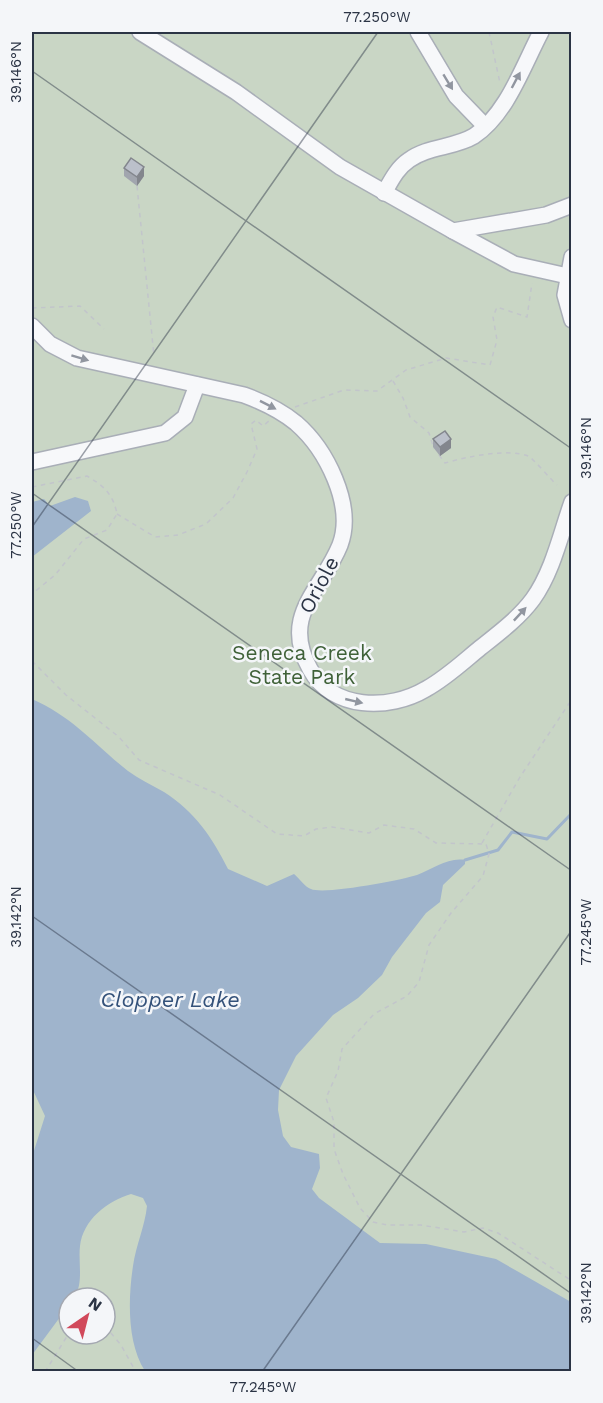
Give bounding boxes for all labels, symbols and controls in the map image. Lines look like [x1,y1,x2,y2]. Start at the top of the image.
text: 77.250°W [343,8,411,26]
text: 39.146°N [7,41,25,103]
one-way arrow [511,72,520,89]
one-way arrow [442,74,453,90]
one-way arrow [71,354,89,363]
one-way arrow [260,400,277,410]
text: 39.146°N [577,417,595,479]
text: 77.250°W [7,491,25,559]
street label: Oriole [293,552,344,618]
one-way arrow [513,607,526,622]
park label: Seneca Creek State Park [232,640,372,689]
one-way arrow [345,697,364,706]
text: 39.142°N [7,886,25,948]
text: 77.245°W [577,899,595,965]
water label: Clopper Lake [100,987,240,1012]
text: 39.142°N [577,1262,595,1324]
north arrow [57,1286,117,1346]
text: N [85,1293,106,1315]
text: 77.245°W [230,1378,296,1396]

